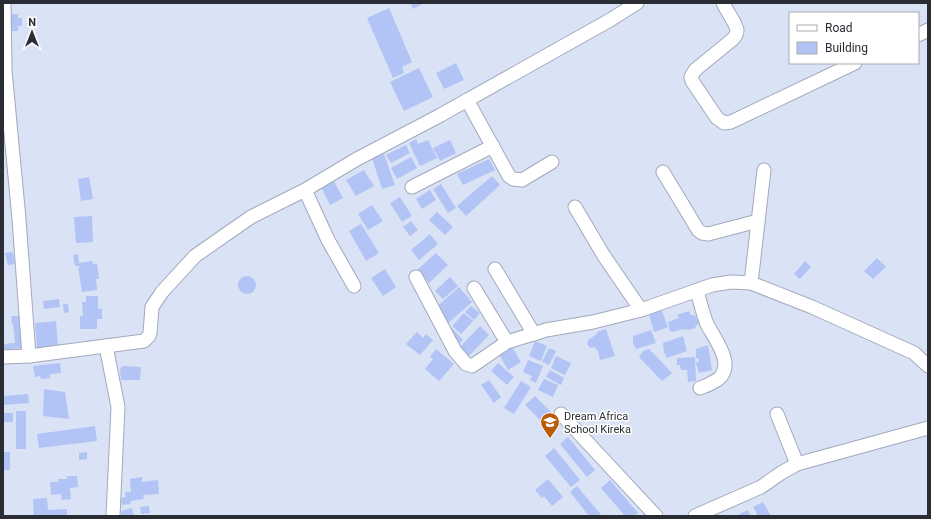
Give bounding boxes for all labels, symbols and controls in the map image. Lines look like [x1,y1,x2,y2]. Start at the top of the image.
north arrow [12,12,52,52]
legend [789,12,919,64]
text: N [28,16,36,29]
text: Road [825,21,853,35]
text: Building [825,41,868,55]
place label: Dream Africa School Kireka [564,410,631,436]
school or university icon: Dream Africa School Kireka [539,411,561,439]

